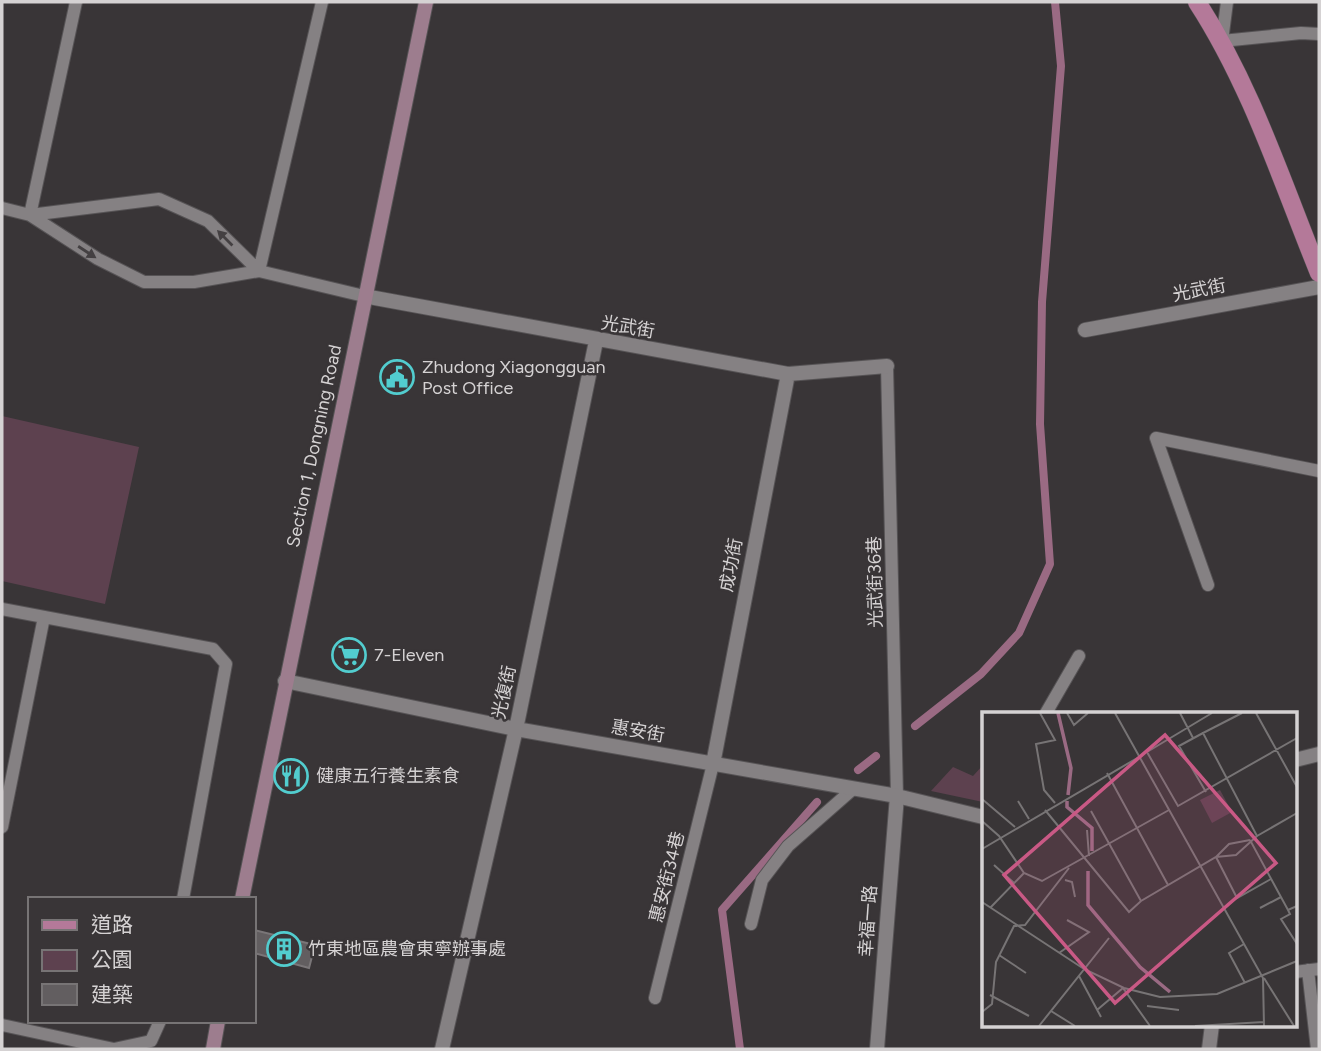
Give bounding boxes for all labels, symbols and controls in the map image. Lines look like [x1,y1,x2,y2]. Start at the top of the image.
one-way arrow [216,229,233,246]
one-way arrow [77,246,97,259]
street label: 光武街 [1170,274,1228,306]
street label: 光武街 [600,311,656,343]
street label: Section 1, Dongning Road [282,343,346,549]
place label: Zhudong Xiagongguan Post Office [422,356,606,399]
public building icon: Zhudong Xiagongguan Post Office [378,358,416,396]
street label: 成功街 [715,536,747,594]
street label: 光武街36巷 [863,536,887,628]
supermarket icon: 7-Eleven [330,636,368,674]
place label: 7-Eleven [374,644,444,666]
street label: 光復街 [488,663,520,721]
inset map [982,712,1296,1026]
street label: 惠安街 [610,715,666,747]
restaurant icon: 健康五行養生素食 [272,757,310,795]
place label: 健康五行養生素食 [316,765,460,787]
street label: 惠安街34巷 [645,829,689,925]
street label: 幸福一路 [855,884,881,958]
legend [28,897,256,1023]
text: 道路 [91,912,133,937]
building icon: 竹東地區農會東寧辦事處 [265,930,303,968]
place label: 竹東地區農會東寧辦事處 [308,938,506,960]
text: 公園 [91,947,133,972]
text: 建築 [91,982,133,1007]

